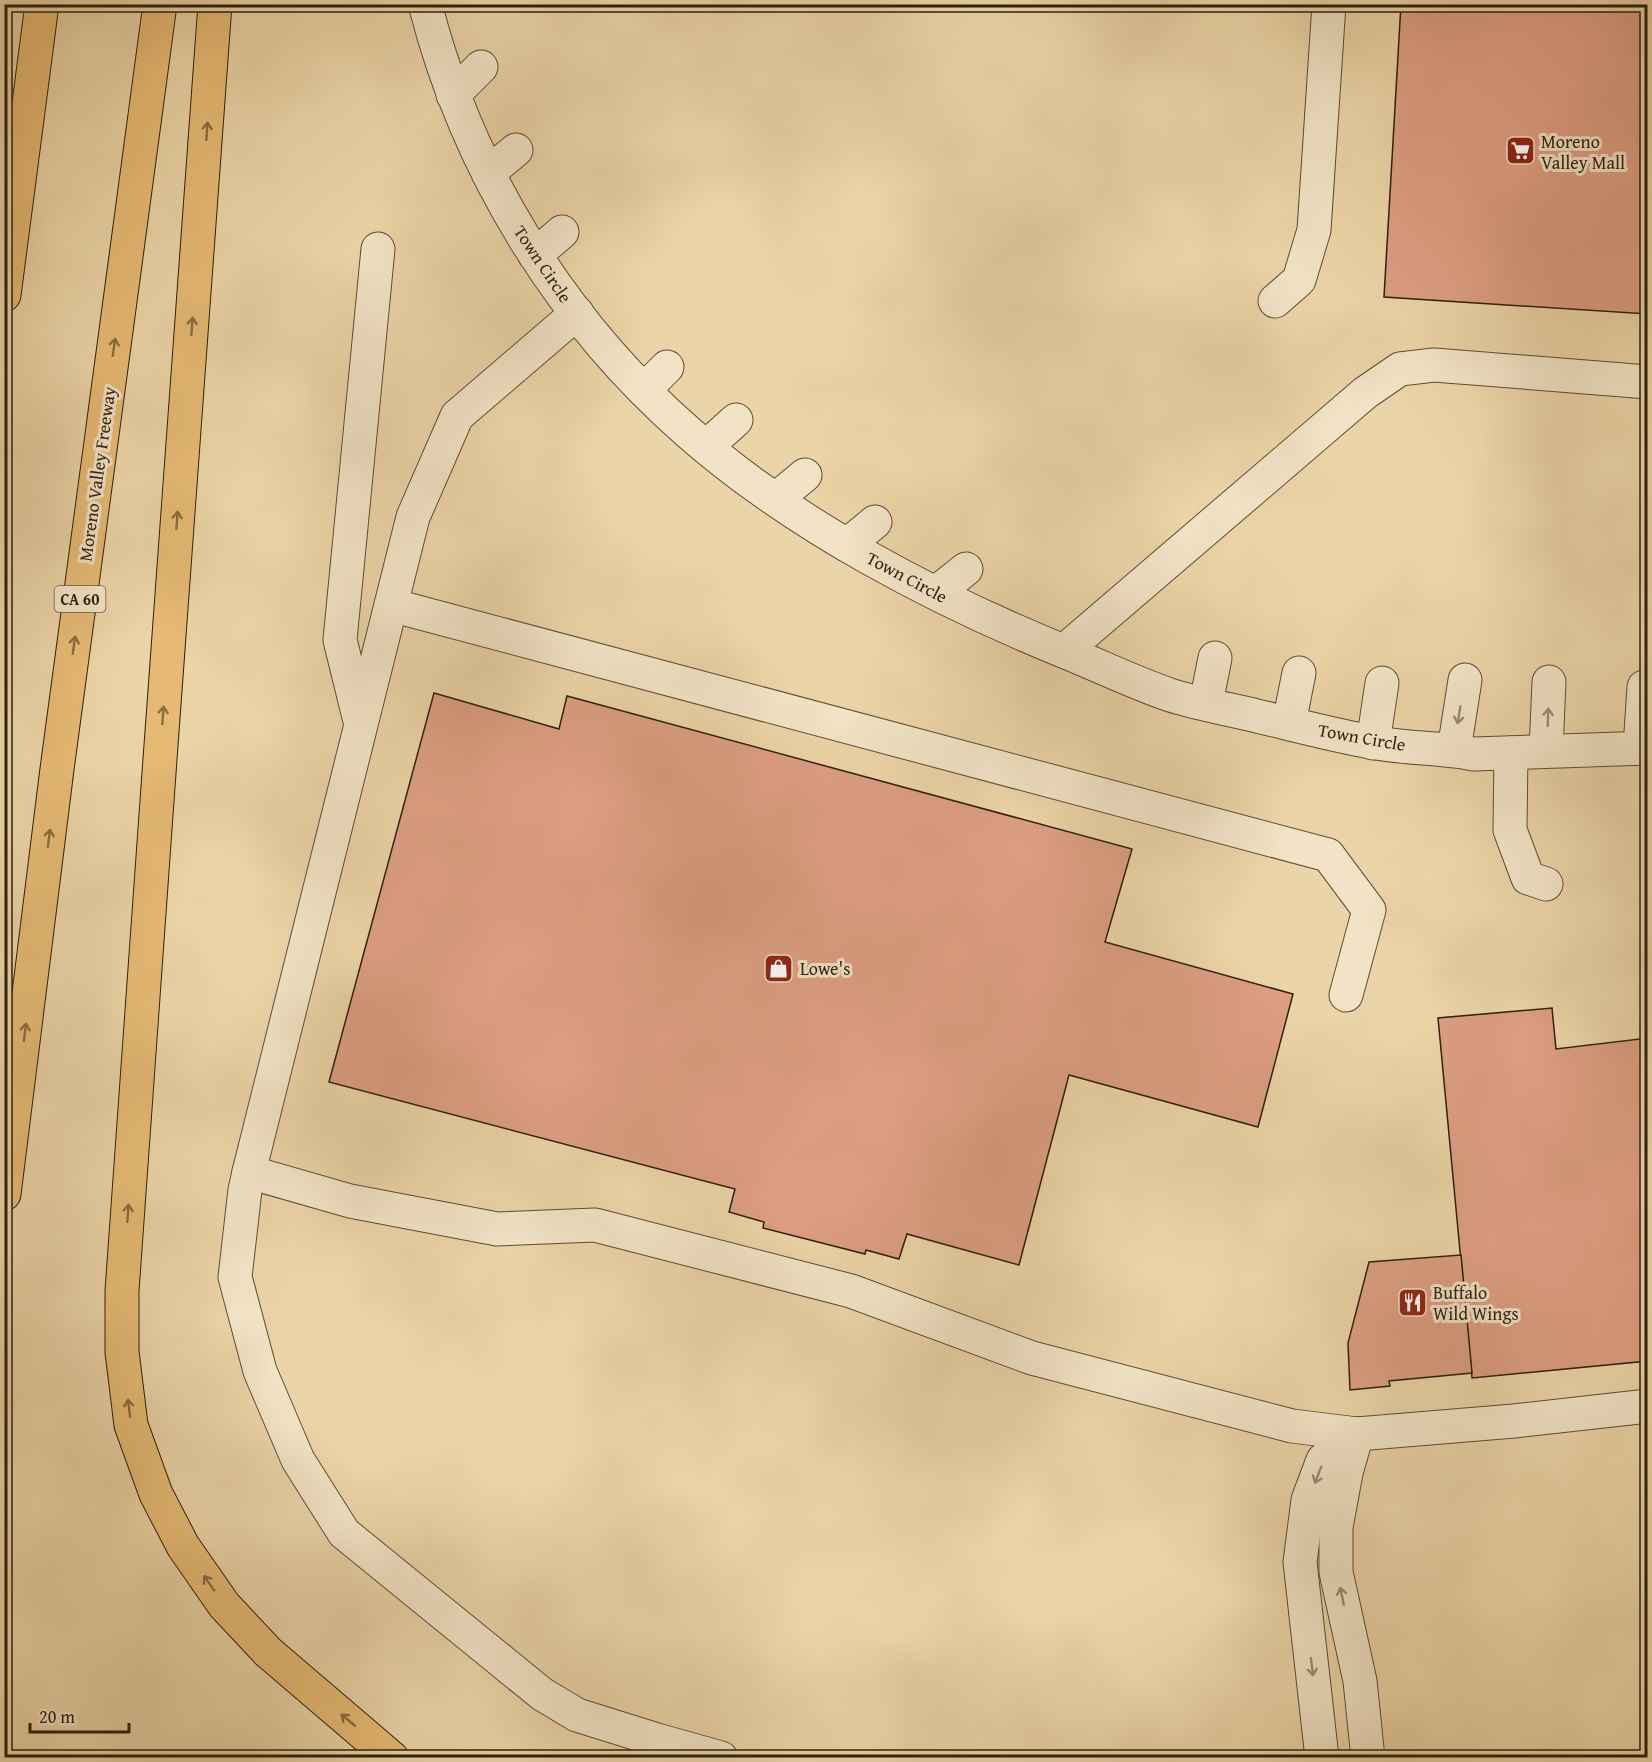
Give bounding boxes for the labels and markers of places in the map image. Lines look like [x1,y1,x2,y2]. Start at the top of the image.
place label: Moreno Valley Mall [1541,128,1625,176]
supermarket icon: Moreno Valley Mall [1504,135,1536,167]
shop icon: Lowe's [763,952,795,984]
place label: Lowe's [800,955,850,982]
place label: Buffalo Wild Wings [1433,1279,1519,1327]
restaurant icon: Buffalo Wild Wings [1396,1286,1428,1318]

